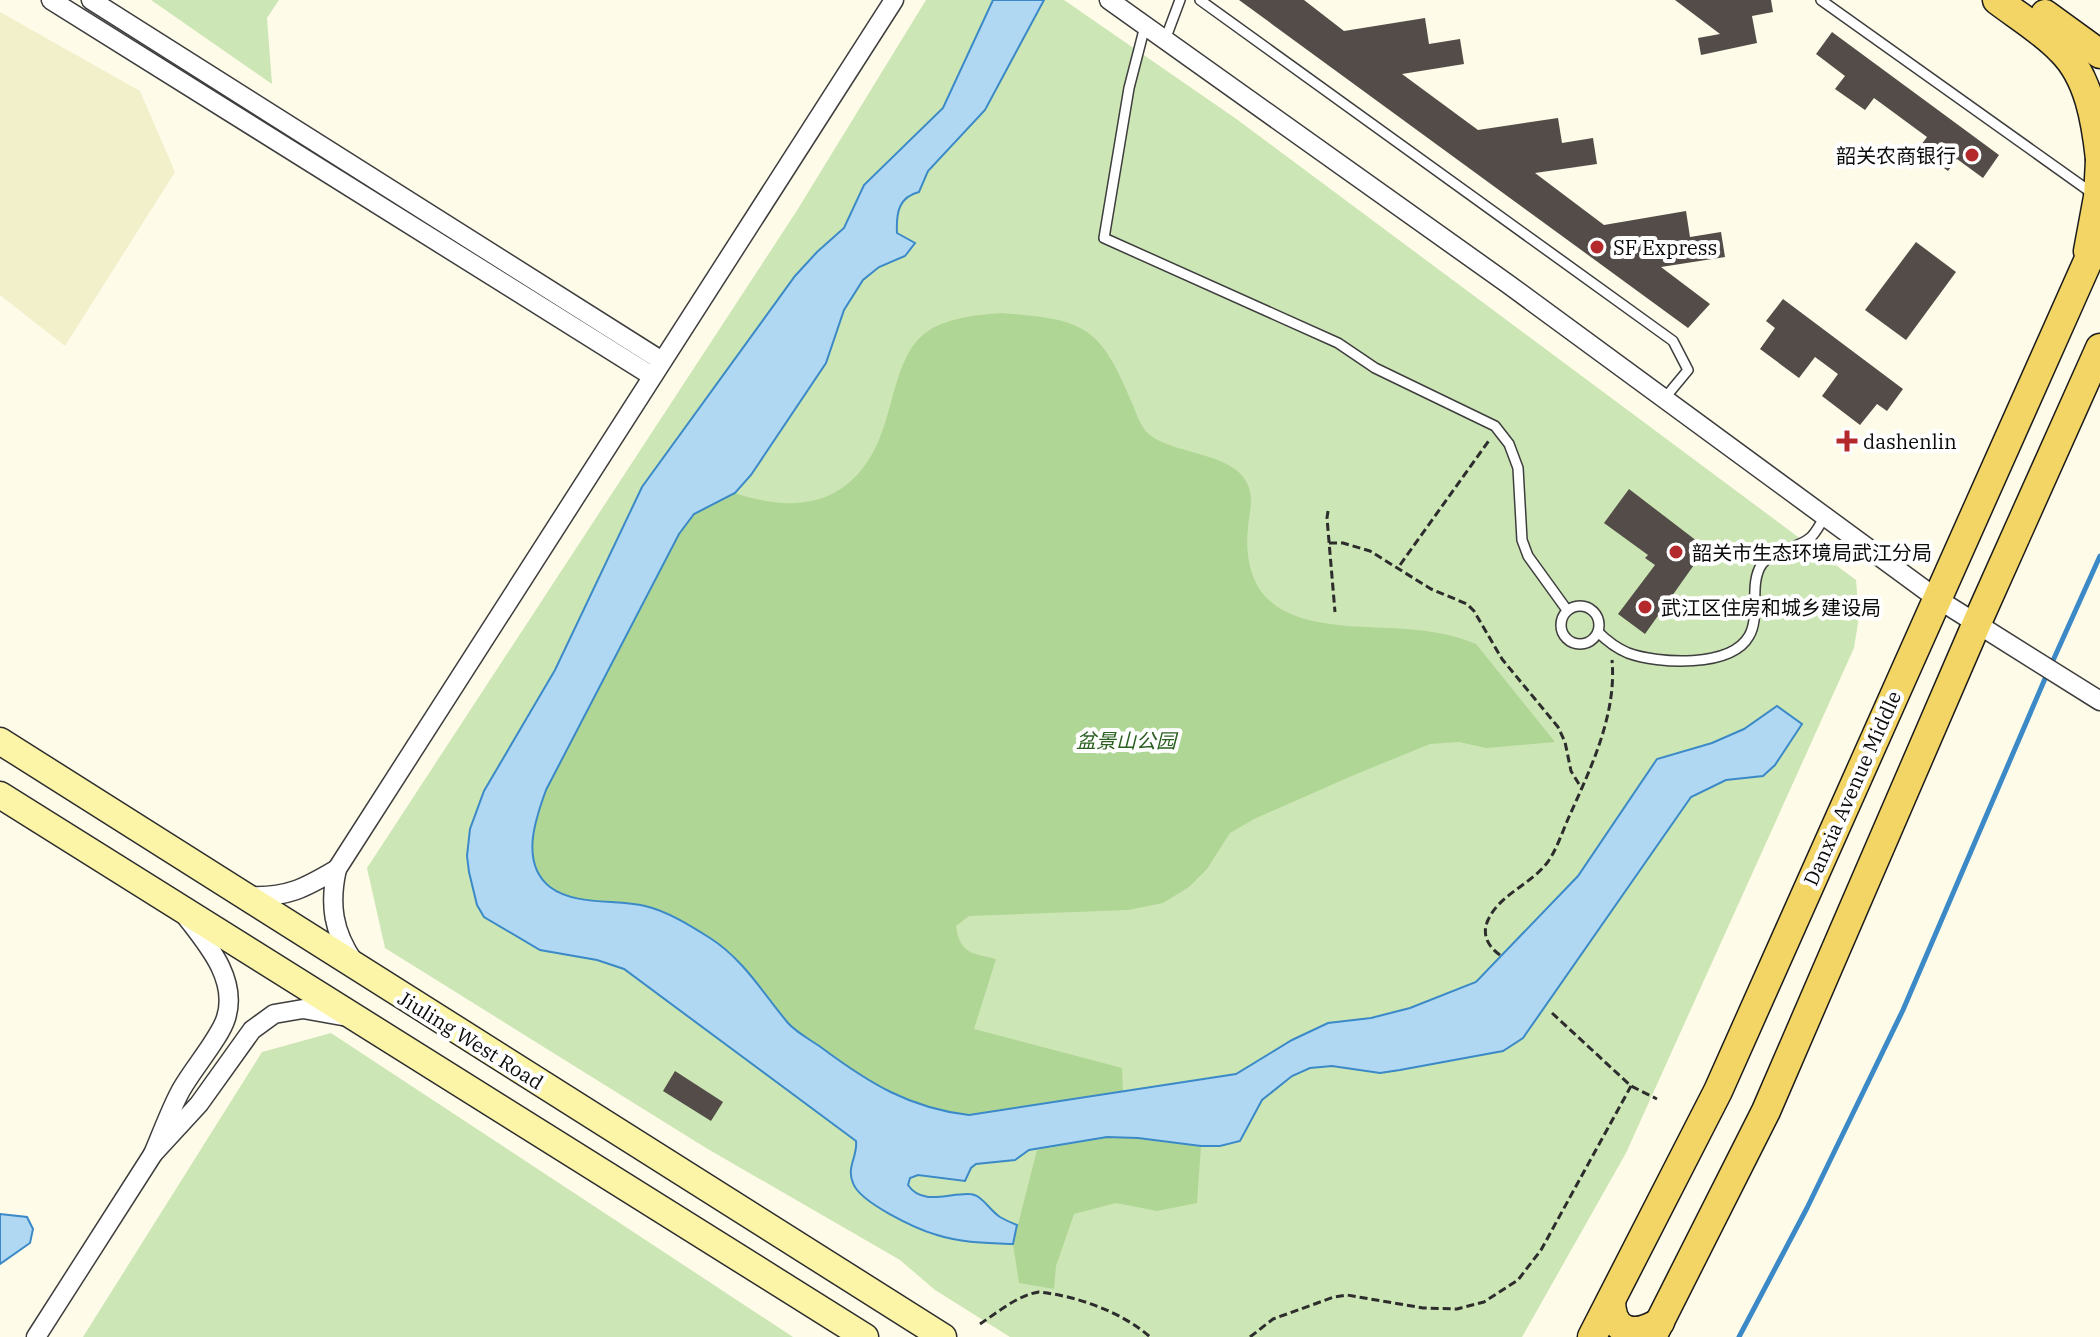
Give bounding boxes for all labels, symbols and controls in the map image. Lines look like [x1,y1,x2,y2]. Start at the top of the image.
place label: 韶关农商银行 [1836,142,1956,169]
marker: 韶关农商银行 [1963,146,1981,164]
place label: SF Express [1613,234,1717,261]
marker: SF Express [1588,238,1606,256]
place label: dashenlin [1863,428,1957,455]
marker: dashenlin [1838,432,1856,450]
place label: 韶关市生态环境局武江分局 [1692,539,1932,566]
marker: 韶关市生态环境局武江分局 [1667,543,1685,561]
place label: 武江区住房和城乡建设局 [1661,594,1881,621]
marker: 武江区住房和城乡建设局 [1636,598,1654,616]
street label: Danxia Avenue Middle [1797,686,1907,890]
park label: 盆景山公园 [1076,727,1179,754]
street label: Jiuling West Road [393,984,549,1096]

